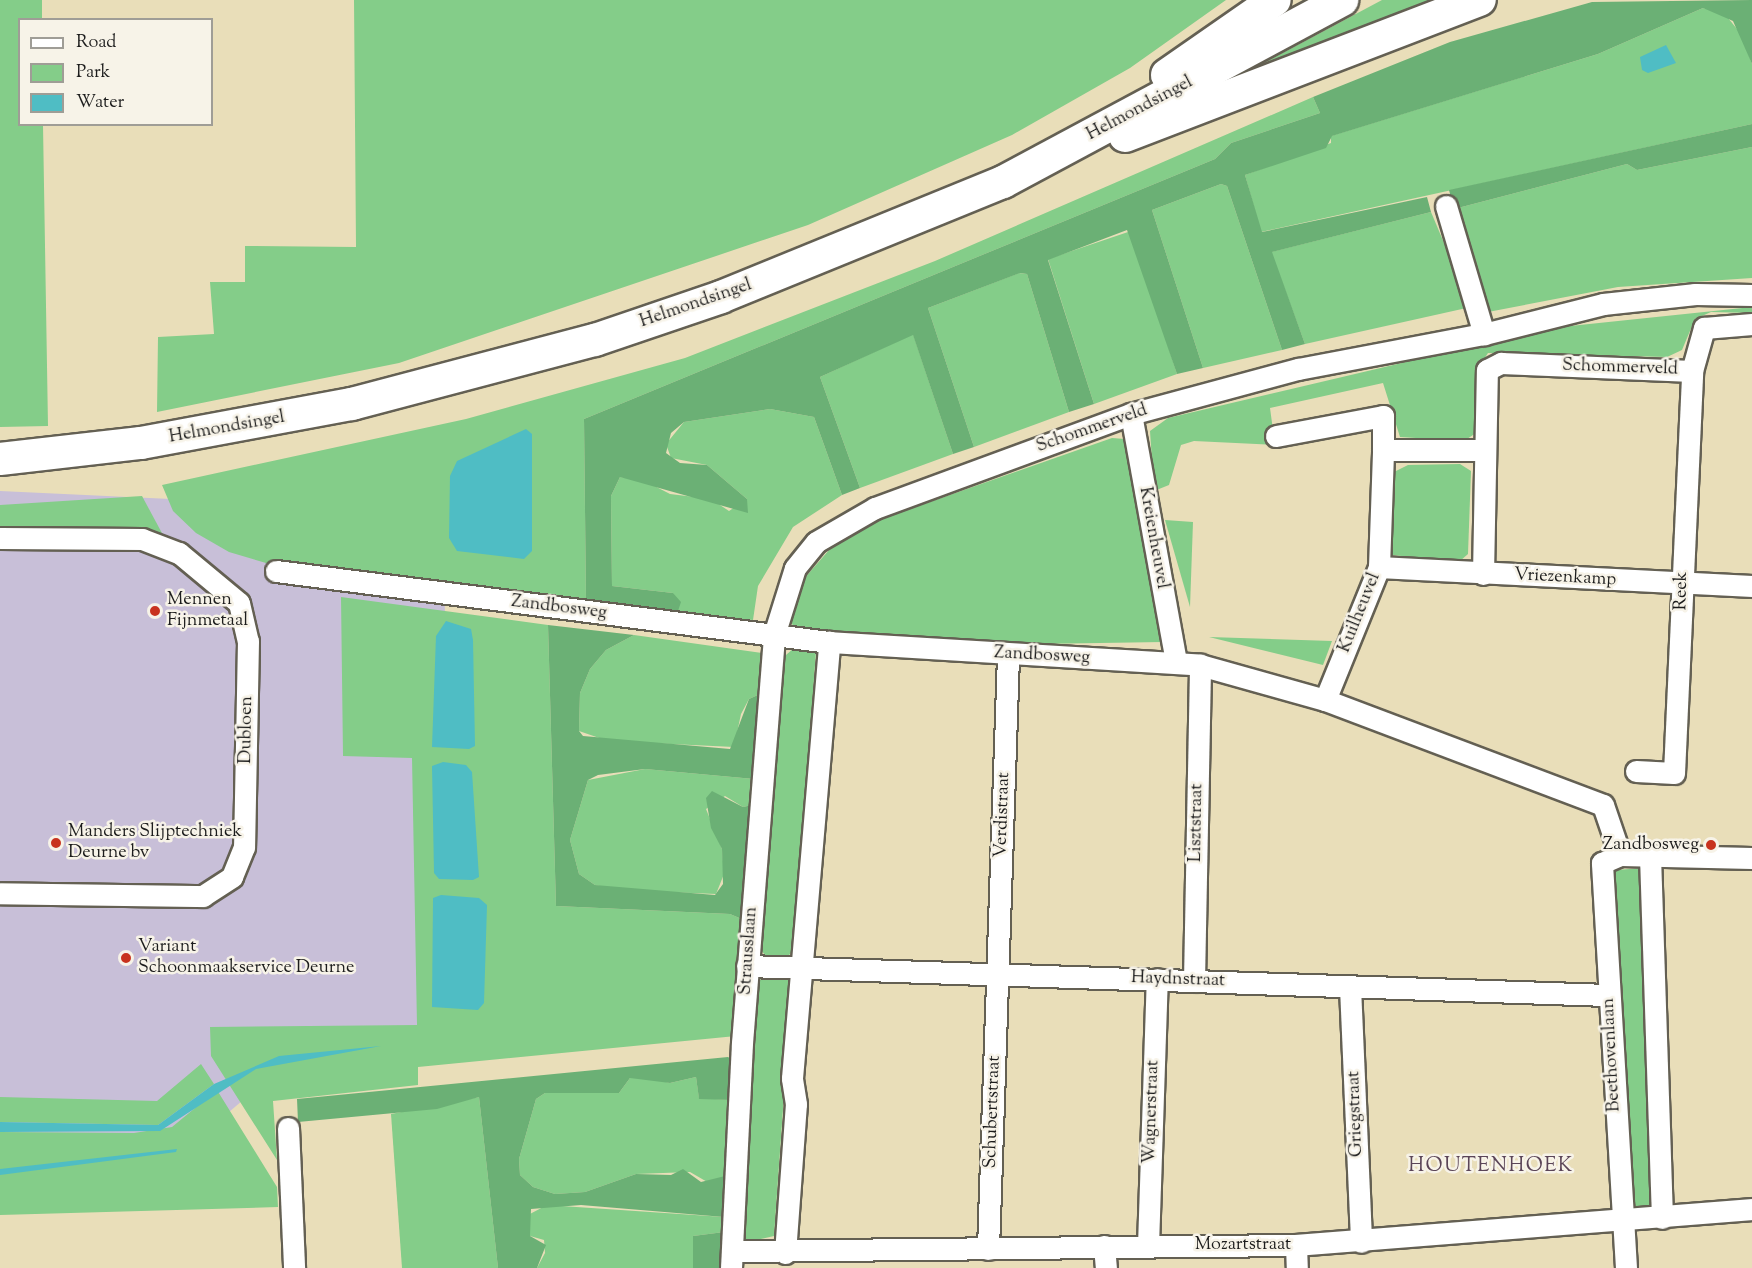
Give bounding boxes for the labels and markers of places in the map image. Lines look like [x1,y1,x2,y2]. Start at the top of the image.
place label: Mennen Fijnmetaal [167,590,248,632]
marker: Mennen Fijnmetaal [148,604,162,618]
place label: Manders Slijptechniek Deurne bv [68,822,242,864]
place label: Zandbosweg [1603,834,1699,856]
marker: Manders Slijptechniek Deurne bv [49,836,63,850]
marker: Zandbosweg [1704,838,1718,852]
place label: Variant Schoonmaakservice Deurne [138,937,354,980]
marker: Variant Schoonmaakservice Deurne [119,951,133,965]

